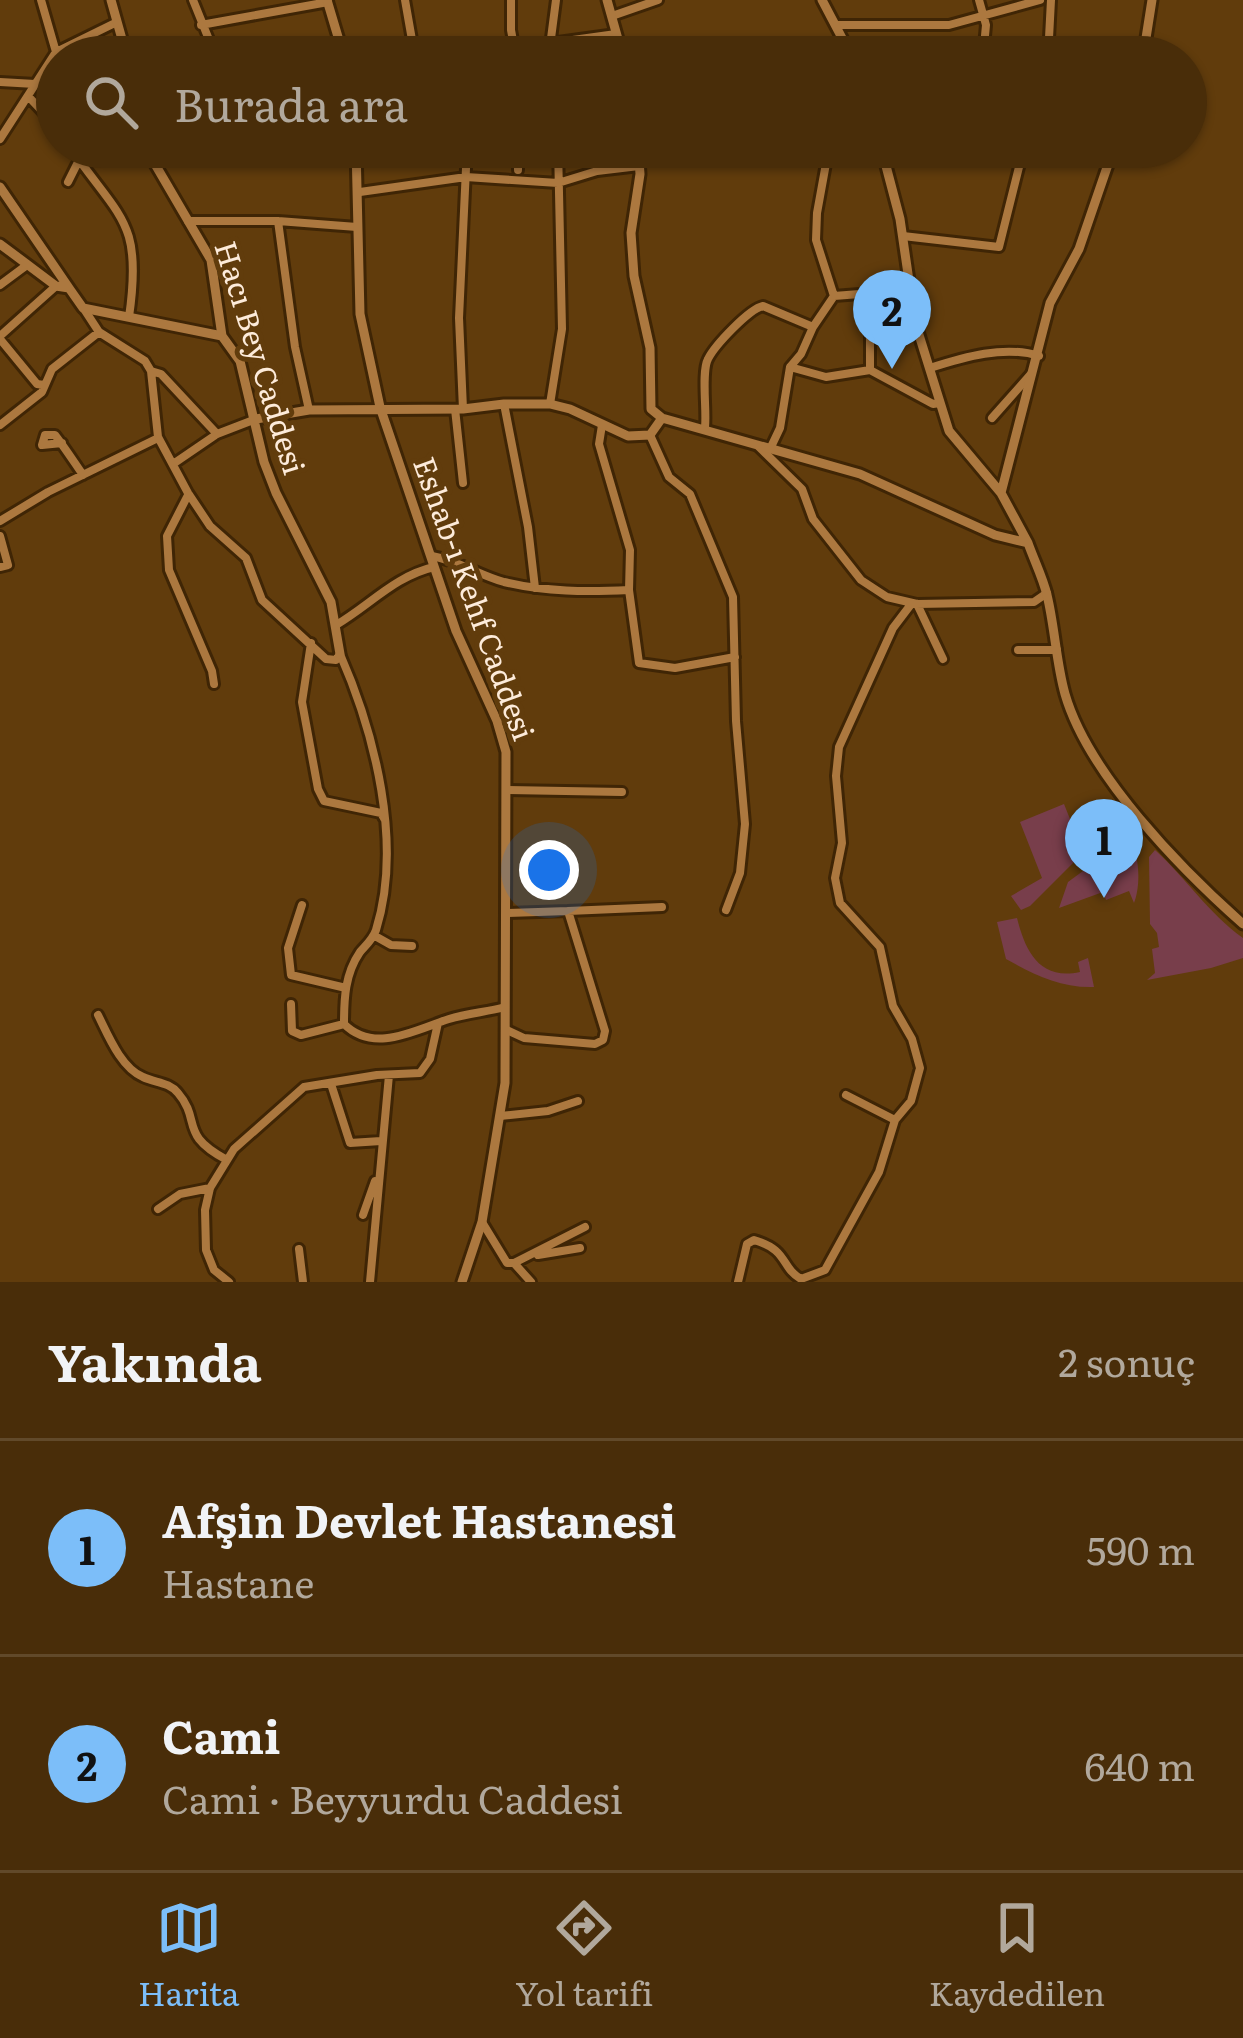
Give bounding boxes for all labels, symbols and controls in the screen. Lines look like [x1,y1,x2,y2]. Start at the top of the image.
search box [36,36,1207,168]
icon: search [78,69,144,135]
text: Burada ara [174,69,408,136]
street label: Hacı Bey Caddesi [205,235,318,479]
pin: 2 [853,270,931,369]
street label: Eshab-ı Kehf Caddesi [404,450,548,746]
pin: 1 [1065,799,1143,898]
your location [519,840,579,900]
text: Yakında [48,1322,261,1398]
text: 2 sonuç [1058,1331,1195,1389]
text: Afşin Devlet Hastanesi [162,1485,676,1552]
text: 1 [79,1519,95,1577]
text: 590 m [1087,1519,1195,1577]
text: Hastane [162,1552,314,1610]
text: Cami [162,1701,280,1768]
text: 2 [77,1735,97,1793]
text: 640 m [1084,1735,1195,1793]
text: Cami · Beyyurdu Caddesi [162,1768,623,1826]
tab: Harita [138,1895,239,2016]
tab: Yol tarifi [515,1895,653,2016]
tab: Kaydedilen [929,1895,1105,2016]

